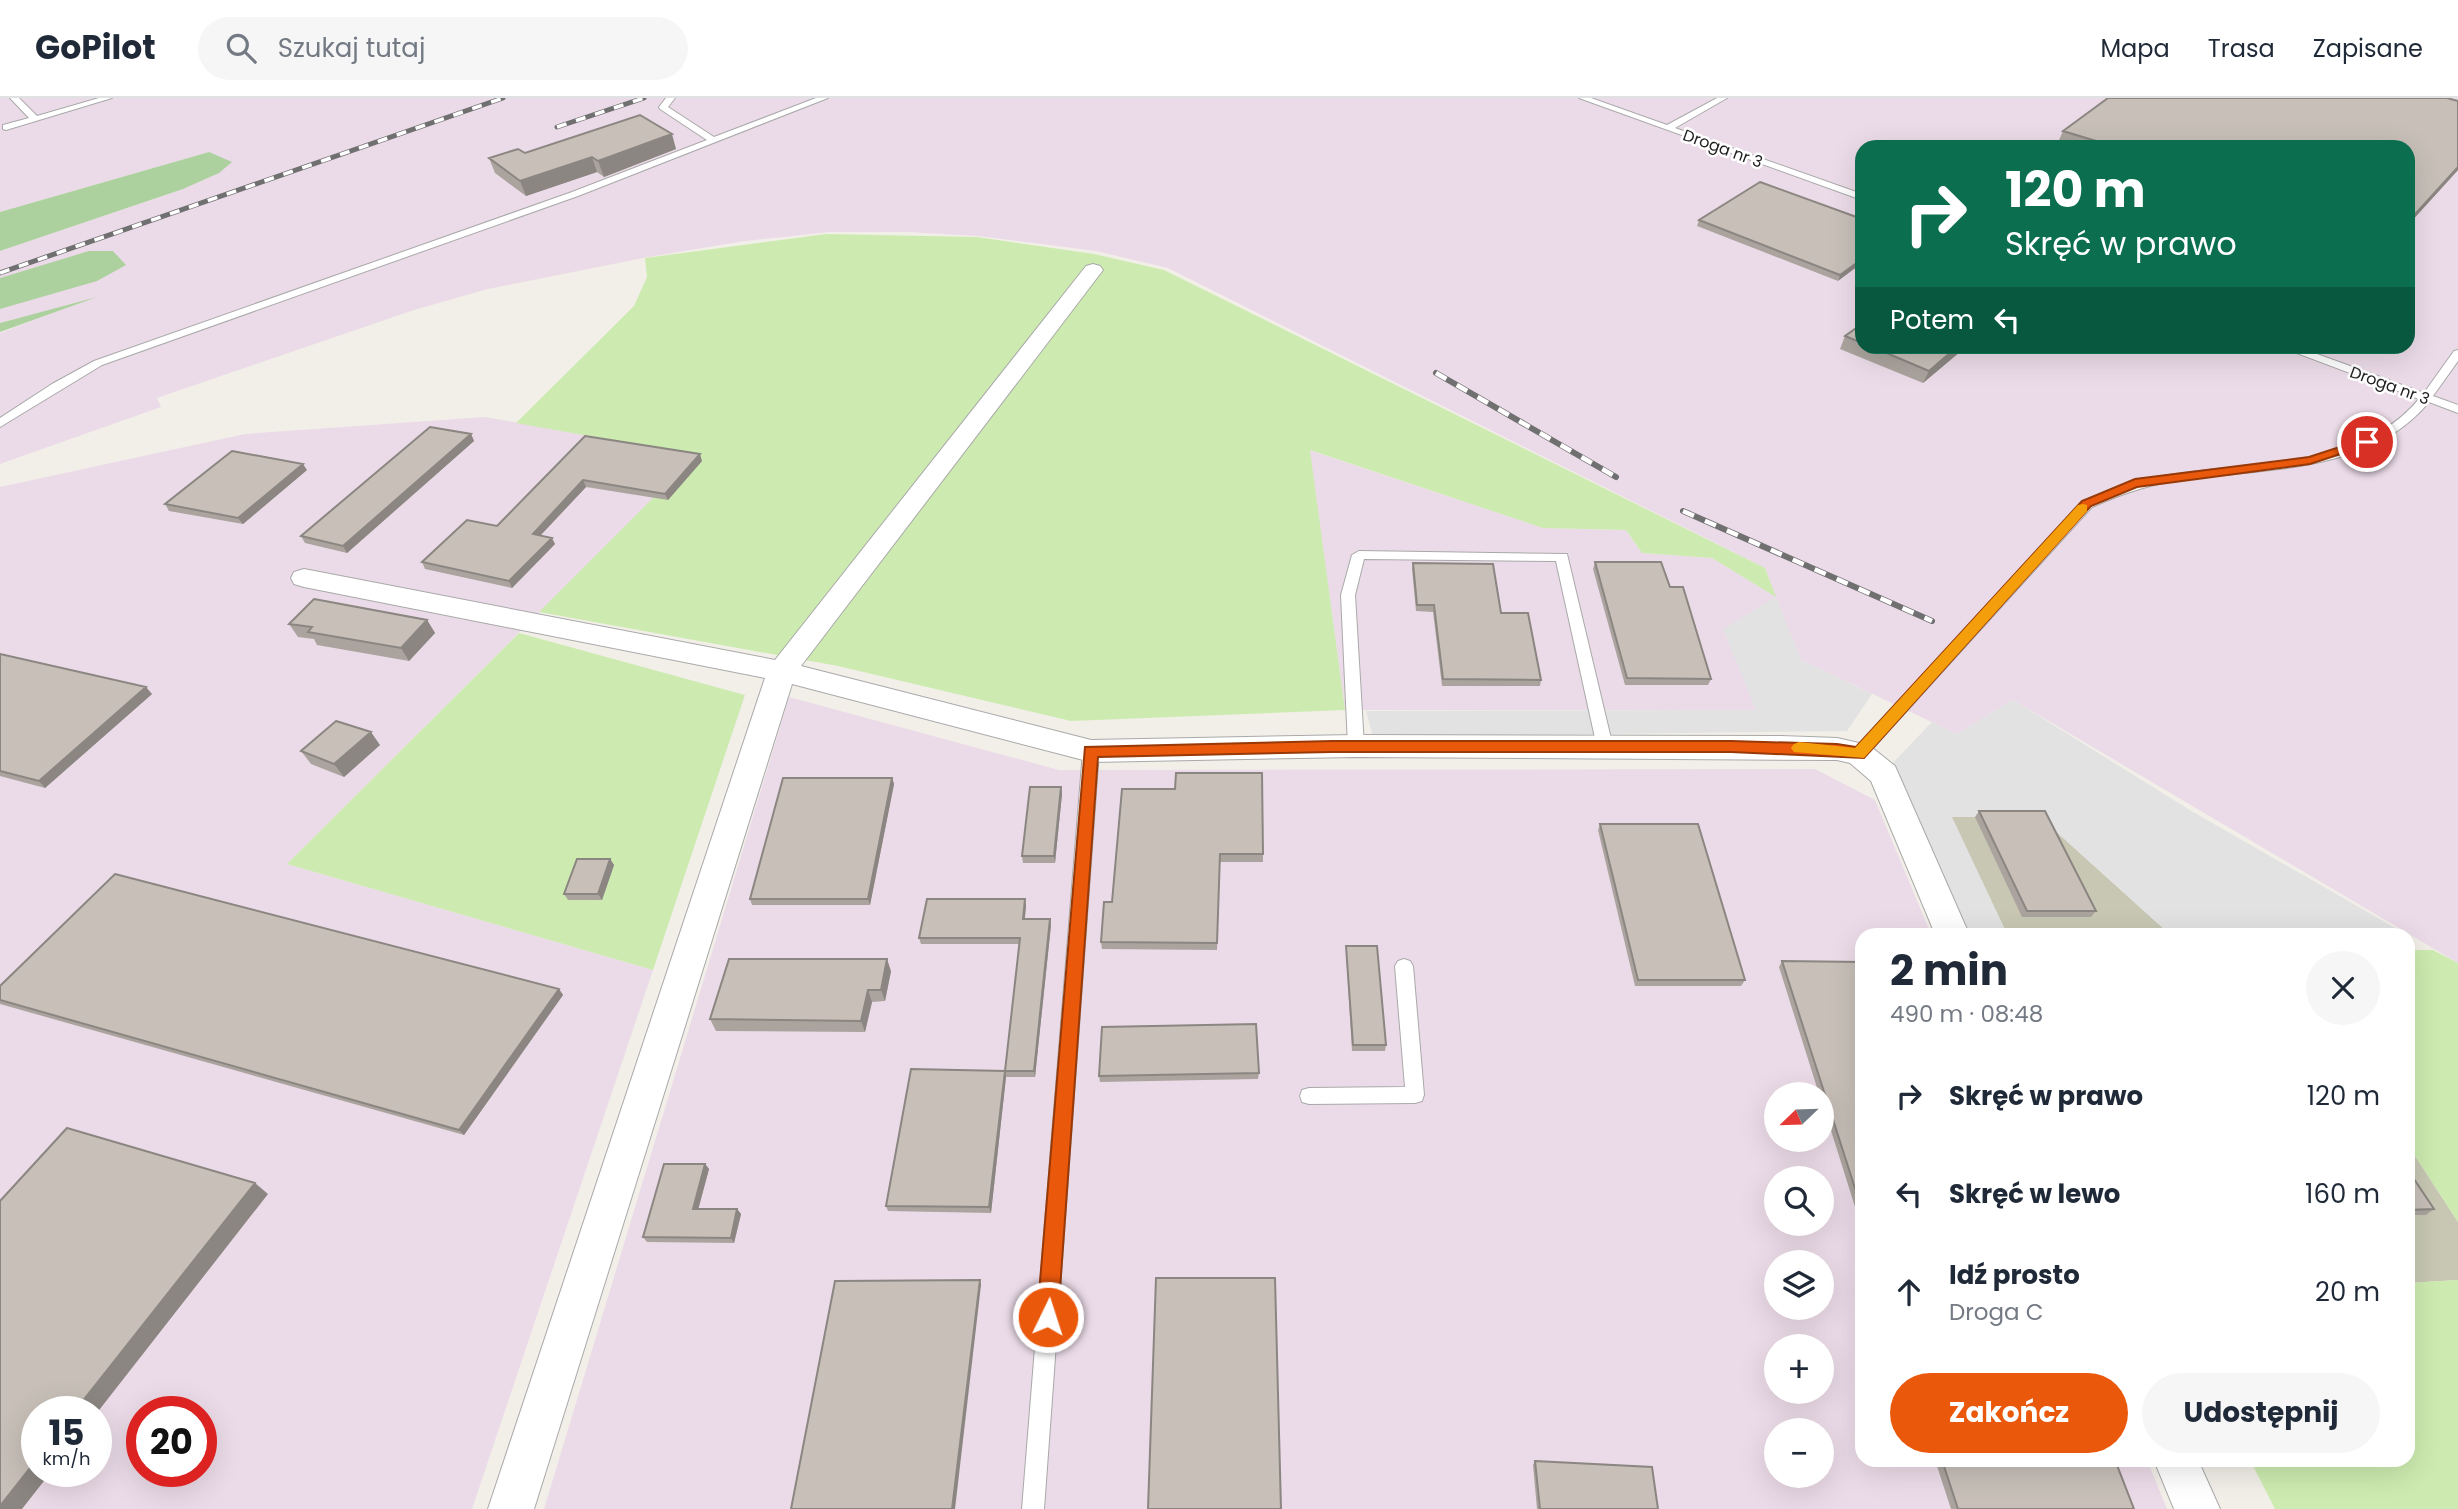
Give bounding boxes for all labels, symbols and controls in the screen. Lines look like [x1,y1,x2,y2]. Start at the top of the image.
search box [198,17,688,80]
text: GoPilot [35,24,156,71]
icon: search [222,29,260,67]
text: Szukaj tutaj [278,30,425,66]
text: Mapa [2100,32,2170,65]
text: Trasa [2208,32,2275,65]
text: Zapisane [2313,32,2423,65]
street label: Droga nr 3 [1680,123,1766,174]
text: 120 m [2005,156,2146,224]
icon: right [1890,168,1981,259]
text: Skręć w prawo [2005,221,2237,266]
icon: left [1988,301,2026,339]
text: Potem [1890,302,1974,338]
street label: Droga nr 3 [2347,360,2433,411]
pin [2337,412,2397,472]
icon: arrive [2348,423,2386,461]
text: 2 min [1890,941,2008,1000]
button: close [2306,951,2380,1025]
text: 490 m · 08:48 [1890,998,2043,1030]
icon: right [1890,1077,1928,1115]
text: Skręć w prawo [1949,1078,2143,1114]
text: 120 m [2307,1078,2380,1114]
north arrow [1764,1082,1834,1152]
map controls [1764,1082,1834,1488]
button: search [1764,1166,1834,1236]
icon: left [1890,1175,1928,1213]
text: Skręć w lewo [1949,1176,2120,1212]
text: 160 m [2305,1176,2380,1212]
button: layers [1764,1250,1834,1320]
text: Idź prosto [1949,1257,2080,1293]
icon: ahead [1890,1273,1928,1311]
text: 20 m [2315,1274,2380,1310]
position arrow [1011,1280,1085,1354]
text: Droga C [1949,1296,2044,1328]
button: + [1764,1334,1834,1404]
button: Zakończ [1890,1373,2128,1453]
button: Udostępnij [2142,1373,2380,1453]
speed limit sign: 20 [126,1396,217,1487]
text: 15 [49,1408,84,1457]
button: − [1764,1418,1834,1488]
text: km/h [43,1446,90,1471]

